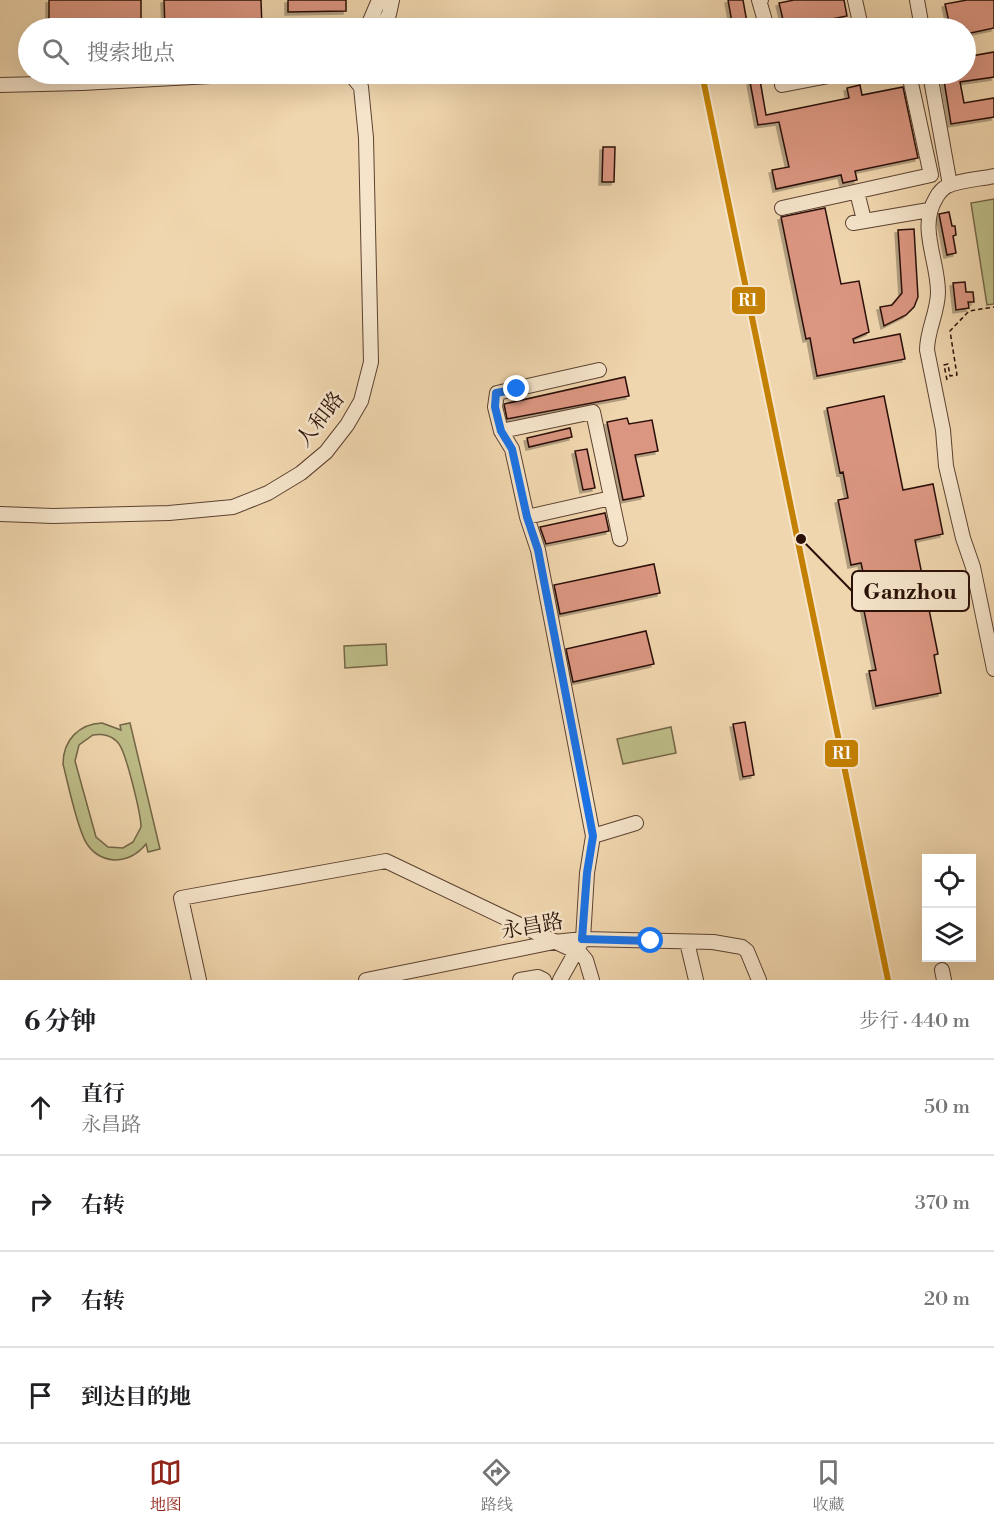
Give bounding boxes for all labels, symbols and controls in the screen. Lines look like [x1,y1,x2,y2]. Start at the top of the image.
search box [18,18,976,84]
icon: search [39,35,72,68]
text: 搜索地点 [87,40,175,67]
line badge: R1 [731,286,766,315]
text: R1 [738,291,758,311]
route end [503,375,529,401]
street label: 人和路 [291,387,350,452]
callout: Ganzhou [852,571,969,611]
text: Ganzhou [863,579,957,606]
line badge: R1 [824,739,859,768]
text: R1 [832,744,852,764]
map controls [922,854,976,962]
button: locate [922,854,976,908]
button: layers [922,908,976,962]
street label: 永昌路 [499,909,565,945]
route start [637,927,663,953]
text: 6 分钟 [24,1006,97,1038]
text: 步行 · 440 m [859,1009,970,1034]
text: 直行 [81,1081,125,1108]
icon: ahead [24,1091,57,1124]
text: 50 m [924,1095,970,1120]
text: 永昌路 [81,1113,141,1138]
icon: right [24,1187,57,1220]
text: 370 m [915,1191,970,1216]
text: 右转 [81,1192,125,1219]
icon: right [24,1283,57,1316]
text: 20 m [924,1287,970,1312]
text: 右转 [81,1288,125,1315]
icon: arrive [24,1379,57,1412]
text: 到达目的地 [81,1384,191,1411]
tab: 地图 [149,1456,182,1515]
tab: 路线 [480,1456,513,1515]
tab: 收藏 [812,1456,845,1515]

